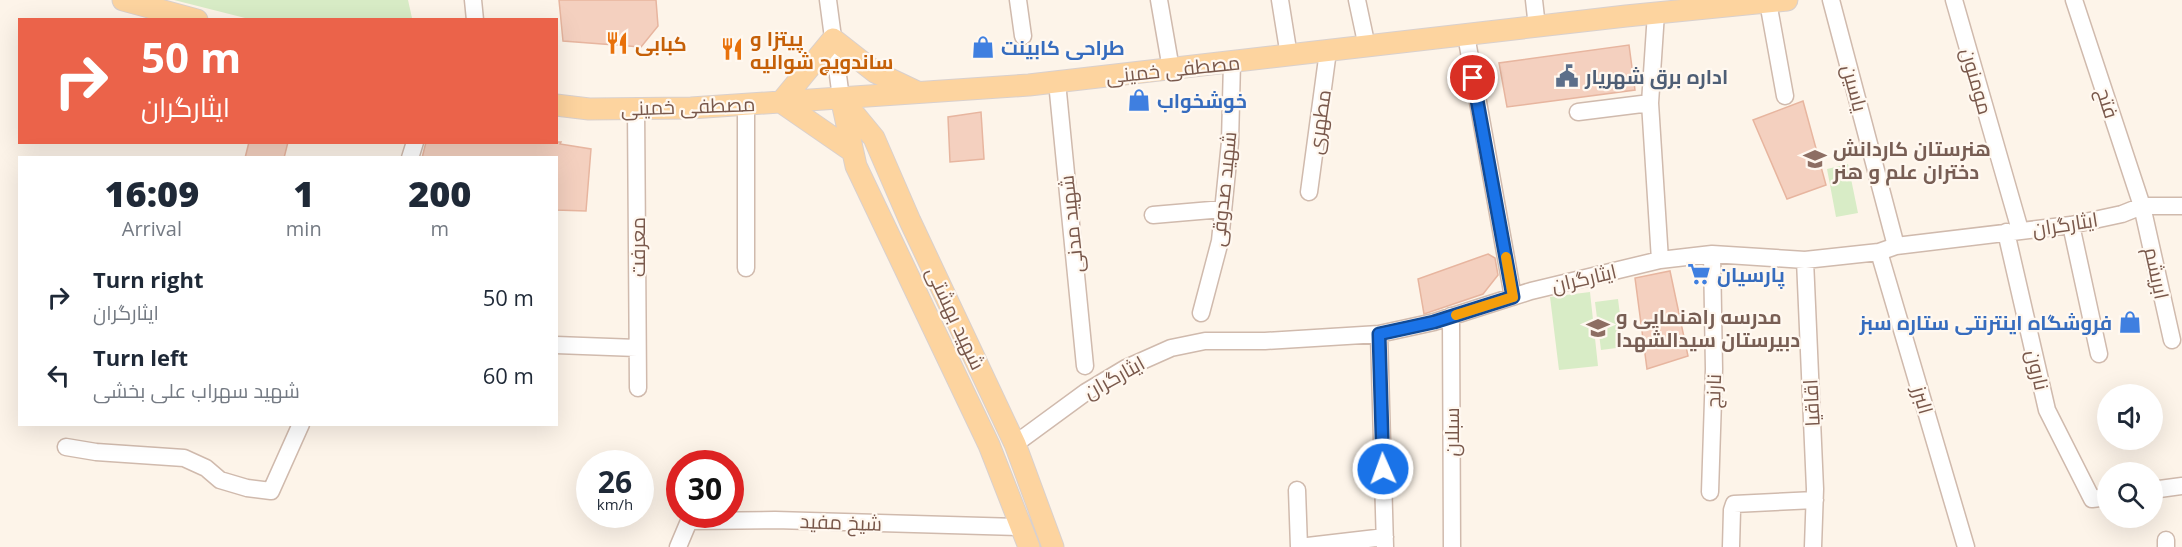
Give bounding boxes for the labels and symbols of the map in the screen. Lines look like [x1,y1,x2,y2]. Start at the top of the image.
place label: پیتزا و ساندویچ شوالیه [750,25,893,76]
restaurant icon: کبابی [604,30,630,56]
place label: کبابی [635,30,687,57]
shop icon: طراحی کابینت [970,34,996,60]
place label: طراحی کابینت [1001,34,1125,61]
restaurant icon: پیتزا و ساندویچ شوالیه [719,36,745,62]
street label: مومنون [1955,45,1999,117]
street label: مصطفی خمینی [1105,49,1241,89]
pin [1447,52,1498,103]
street label: یاسین [1836,61,1874,115]
public building icon: اداره برق شهریار [1554,63,1580,89]
place label: اداره برق شهریار [1584,63,1728,90]
street label: فتح [2089,84,2126,122]
shop icon: خوشخواب [1126,87,1152,113]
place label: خوشخواب [1157,87,1247,114]
street label: مطهری [1301,88,1337,156]
street label: مصطفی خمینی [620,90,756,122]
street label: شهید صدوقی [1204,130,1242,248]
place label: هنرستان کاردانش دختران علم و هنر [1832,135,1991,186]
school or university icon: هنرستان کاردانش دختران علم و هنر [1802,146,1828,172]
street label: شهید مدنی [1052,174,1090,274]
street label: ایثارگران [2030,206,2100,242]
street label: معرفت [624,217,651,277]
street label: ابریشم [2137,245,2176,302]
street label: ایثارگران [1549,257,1619,299]
supermarket icon: پارسیان [1686,261,1712,287]
place label: پارسیان [1717,261,1785,289]
street label: شهید بهشتی [920,262,992,374]
place label: مدرسه راهنمایی و دبیرستان سیدالشهدا [1616,303,1800,353]
place label: فروشگاه اینترنتی ستاره سبز [1858,309,2112,336]
shop icon: فروشگاه اینترنتی ستاره سبز [2117,309,2143,335]
school or university icon: مدرسه راهنمایی و دبیرستان سیدالشهدا [1585,315,1611,341]
street label: نارون [2020,347,2056,393]
street label: ایثارگران [1079,349,1149,405]
street label: نارنج [1699,373,1728,409]
street label: اقاقیا [1796,379,1826,427]
street label: البرز [1906,382,1940,417]
street label: سبلان [1438,407,1465,457]
position arrow [1351,437,1415,501]
speed limit sign: 30 [666,450,744,528]
street label: شیخ مفید [799,507,883,538]

